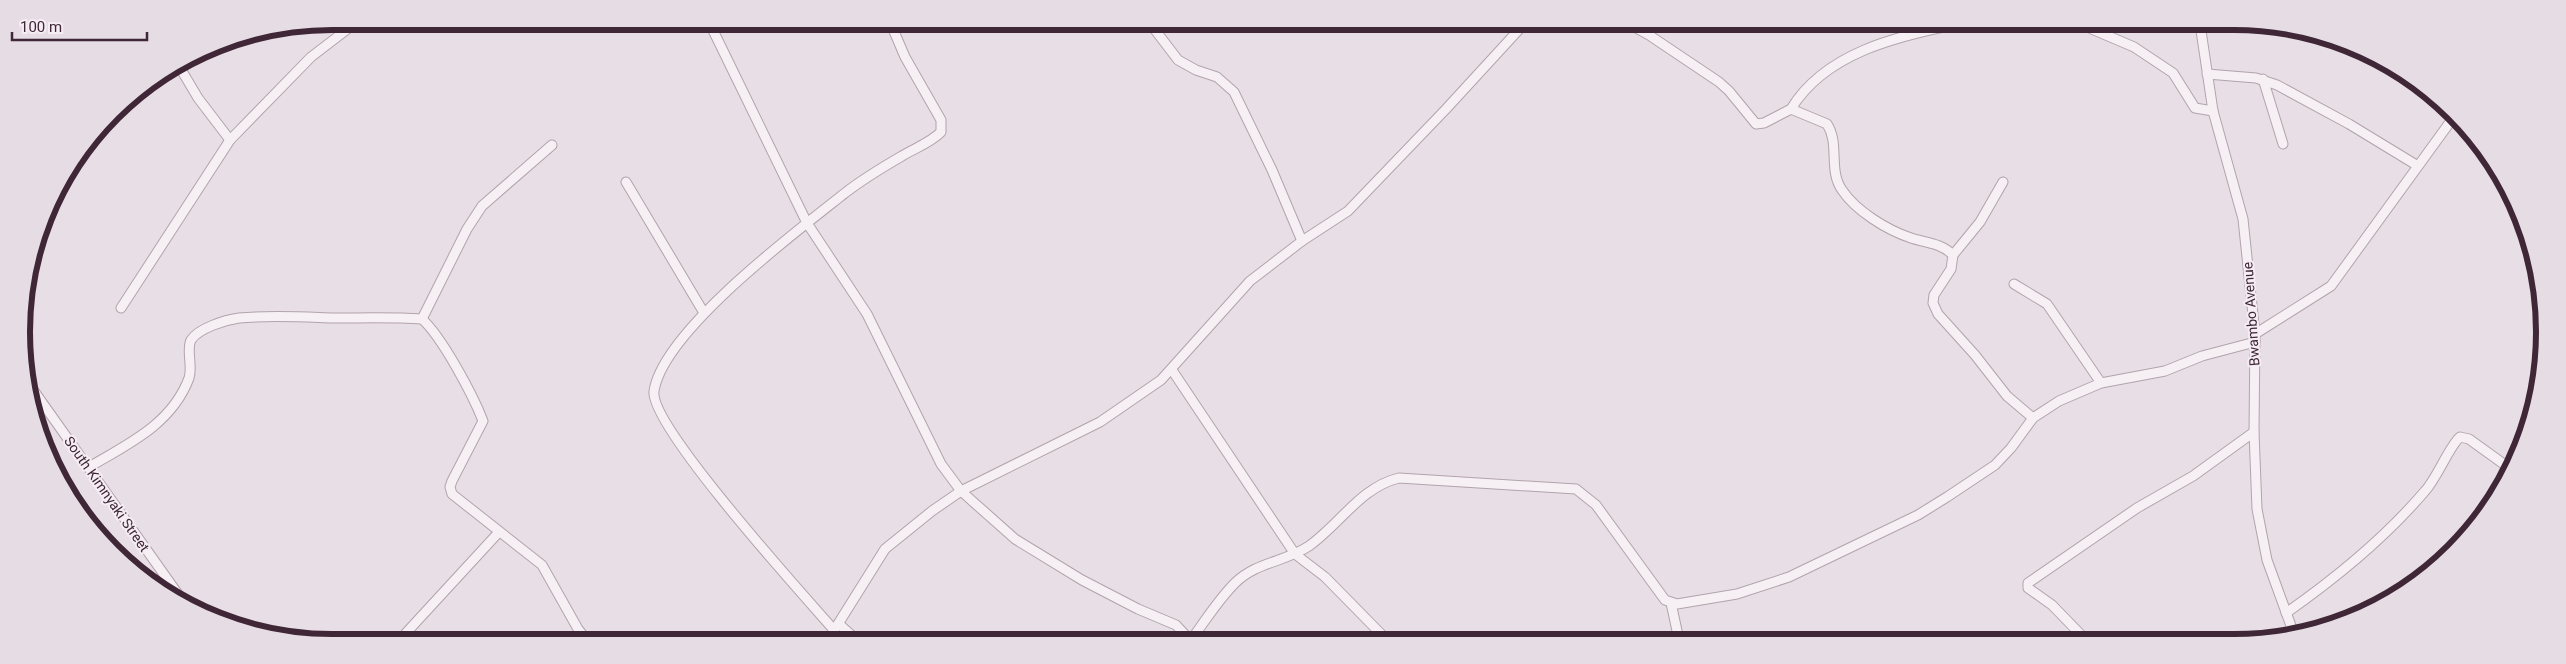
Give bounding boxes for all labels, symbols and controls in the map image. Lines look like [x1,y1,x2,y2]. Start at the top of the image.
scale bar [12,10,148,42]
text: 100 m [20,18,62,36]
street label: Bwambo Avenue [2239,261,2263,367]
street label: South Kimnyaki Street [61,433,153,555]

